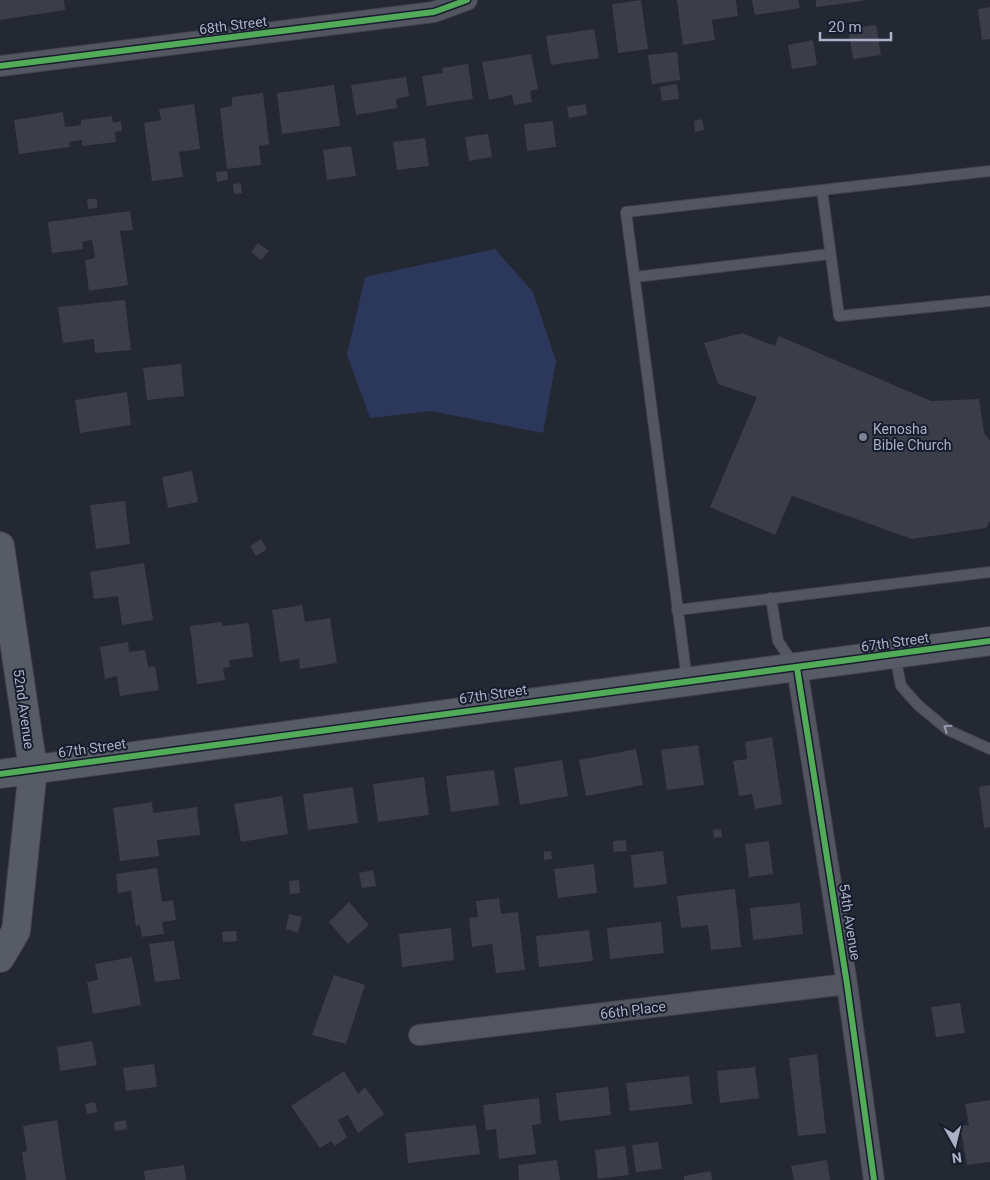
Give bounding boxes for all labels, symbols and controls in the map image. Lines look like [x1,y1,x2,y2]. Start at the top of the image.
scale bar [820,10,891,42]
street label: 68th Street [198,13,268,37]
text: 20 m [828,18,862,36]
place label: Kenosha Bible Church [873,421,951,453]
marker: Kenosha Bible Church [857,431,869,443]
street label: 67th Street [860,629,930,655]
street label: 52nd Avenue [10,668,38,750]
street label: 67th Street [458,681,528,707]
one-way arrow [943,724,952,734]
street label: 67th Street [57,735,127,761]
street label: 54th Avenue [836,883,864,961]
street label: 66th Place [599,998,667,1022]
north arrow [930,1120,980,1170]
text: N [951,1149,963,1166]

